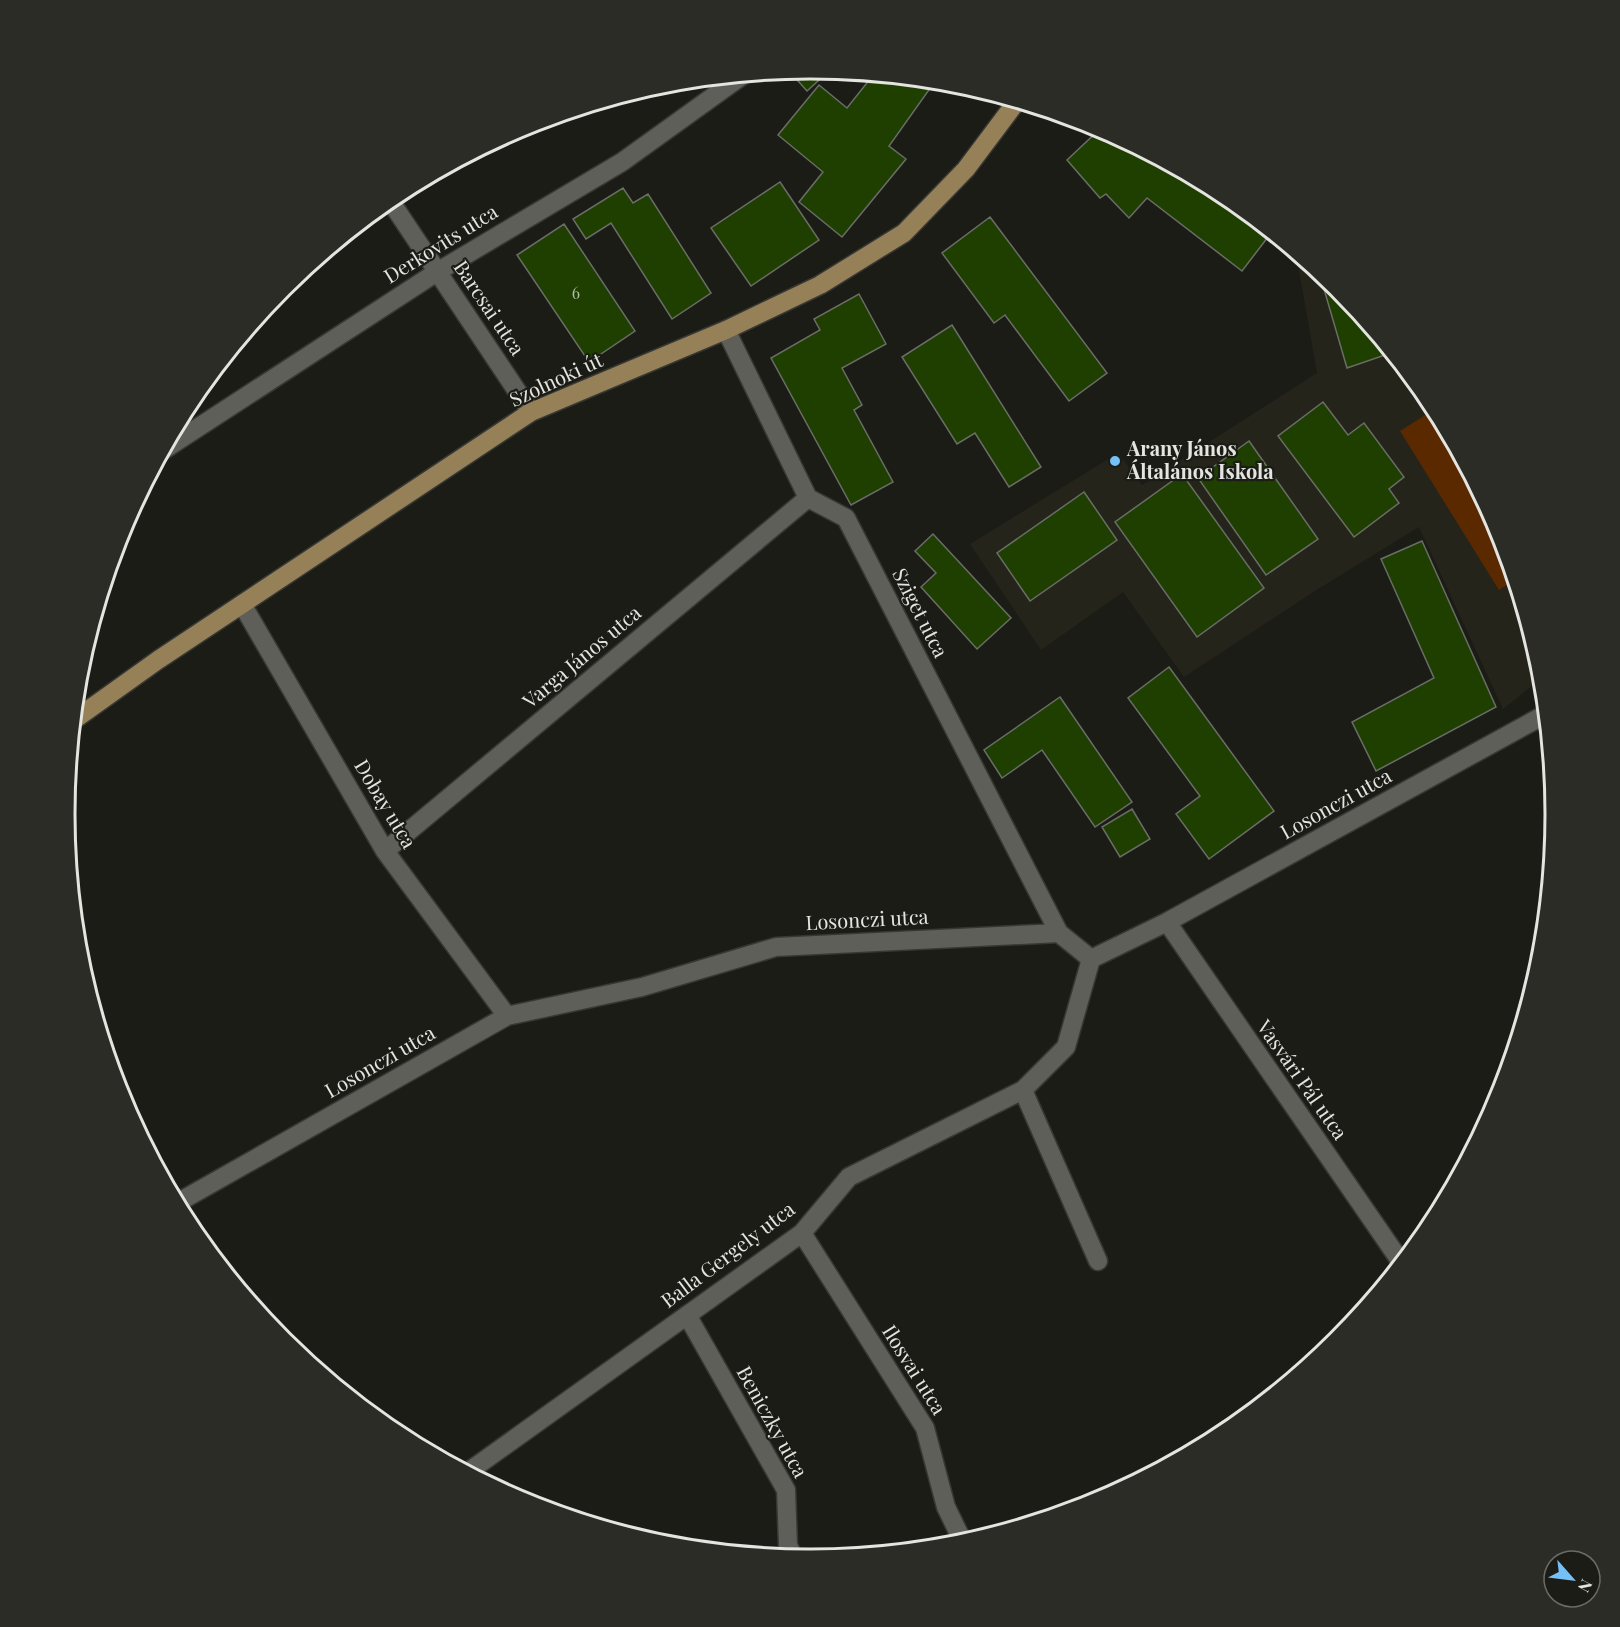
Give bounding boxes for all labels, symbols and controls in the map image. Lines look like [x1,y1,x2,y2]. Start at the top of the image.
street label: Derkovits utca [378,197,502,288]
street label: Barcsai utca [449,255,532,360]
house number: 6 [572,282,580,303]
street label: Szolnoki út [504,345,607,412]
place label: Arany János Általános Iskola [1126,434,1274,484]
marker: Arany János Általános Iskola [1108,454,1122,468]
street label: Sziget utca [887,563,955,662]
street label: Varga János utca [515,598,646,714]
street label: Dobay utca [349,754,423,853]
street label: Losonczi utca [1275,761,1396,844]
street label: Losonczi utca [805,902,929,935]
street label: Vasvári Pál utca [1251,1013,1355,1144]
street label: Losonczi utca [319,1018,439,1103]
street label: Balla Gergely utca [655,1195,799,1313]
street label: Ilosvai utca [877,1319,954,1419]
street label: Beniczky utca [732,1361,815,1482]
north arrow [1542,1549,1602,1609]
text: N [1573,1576,1598,1597]

